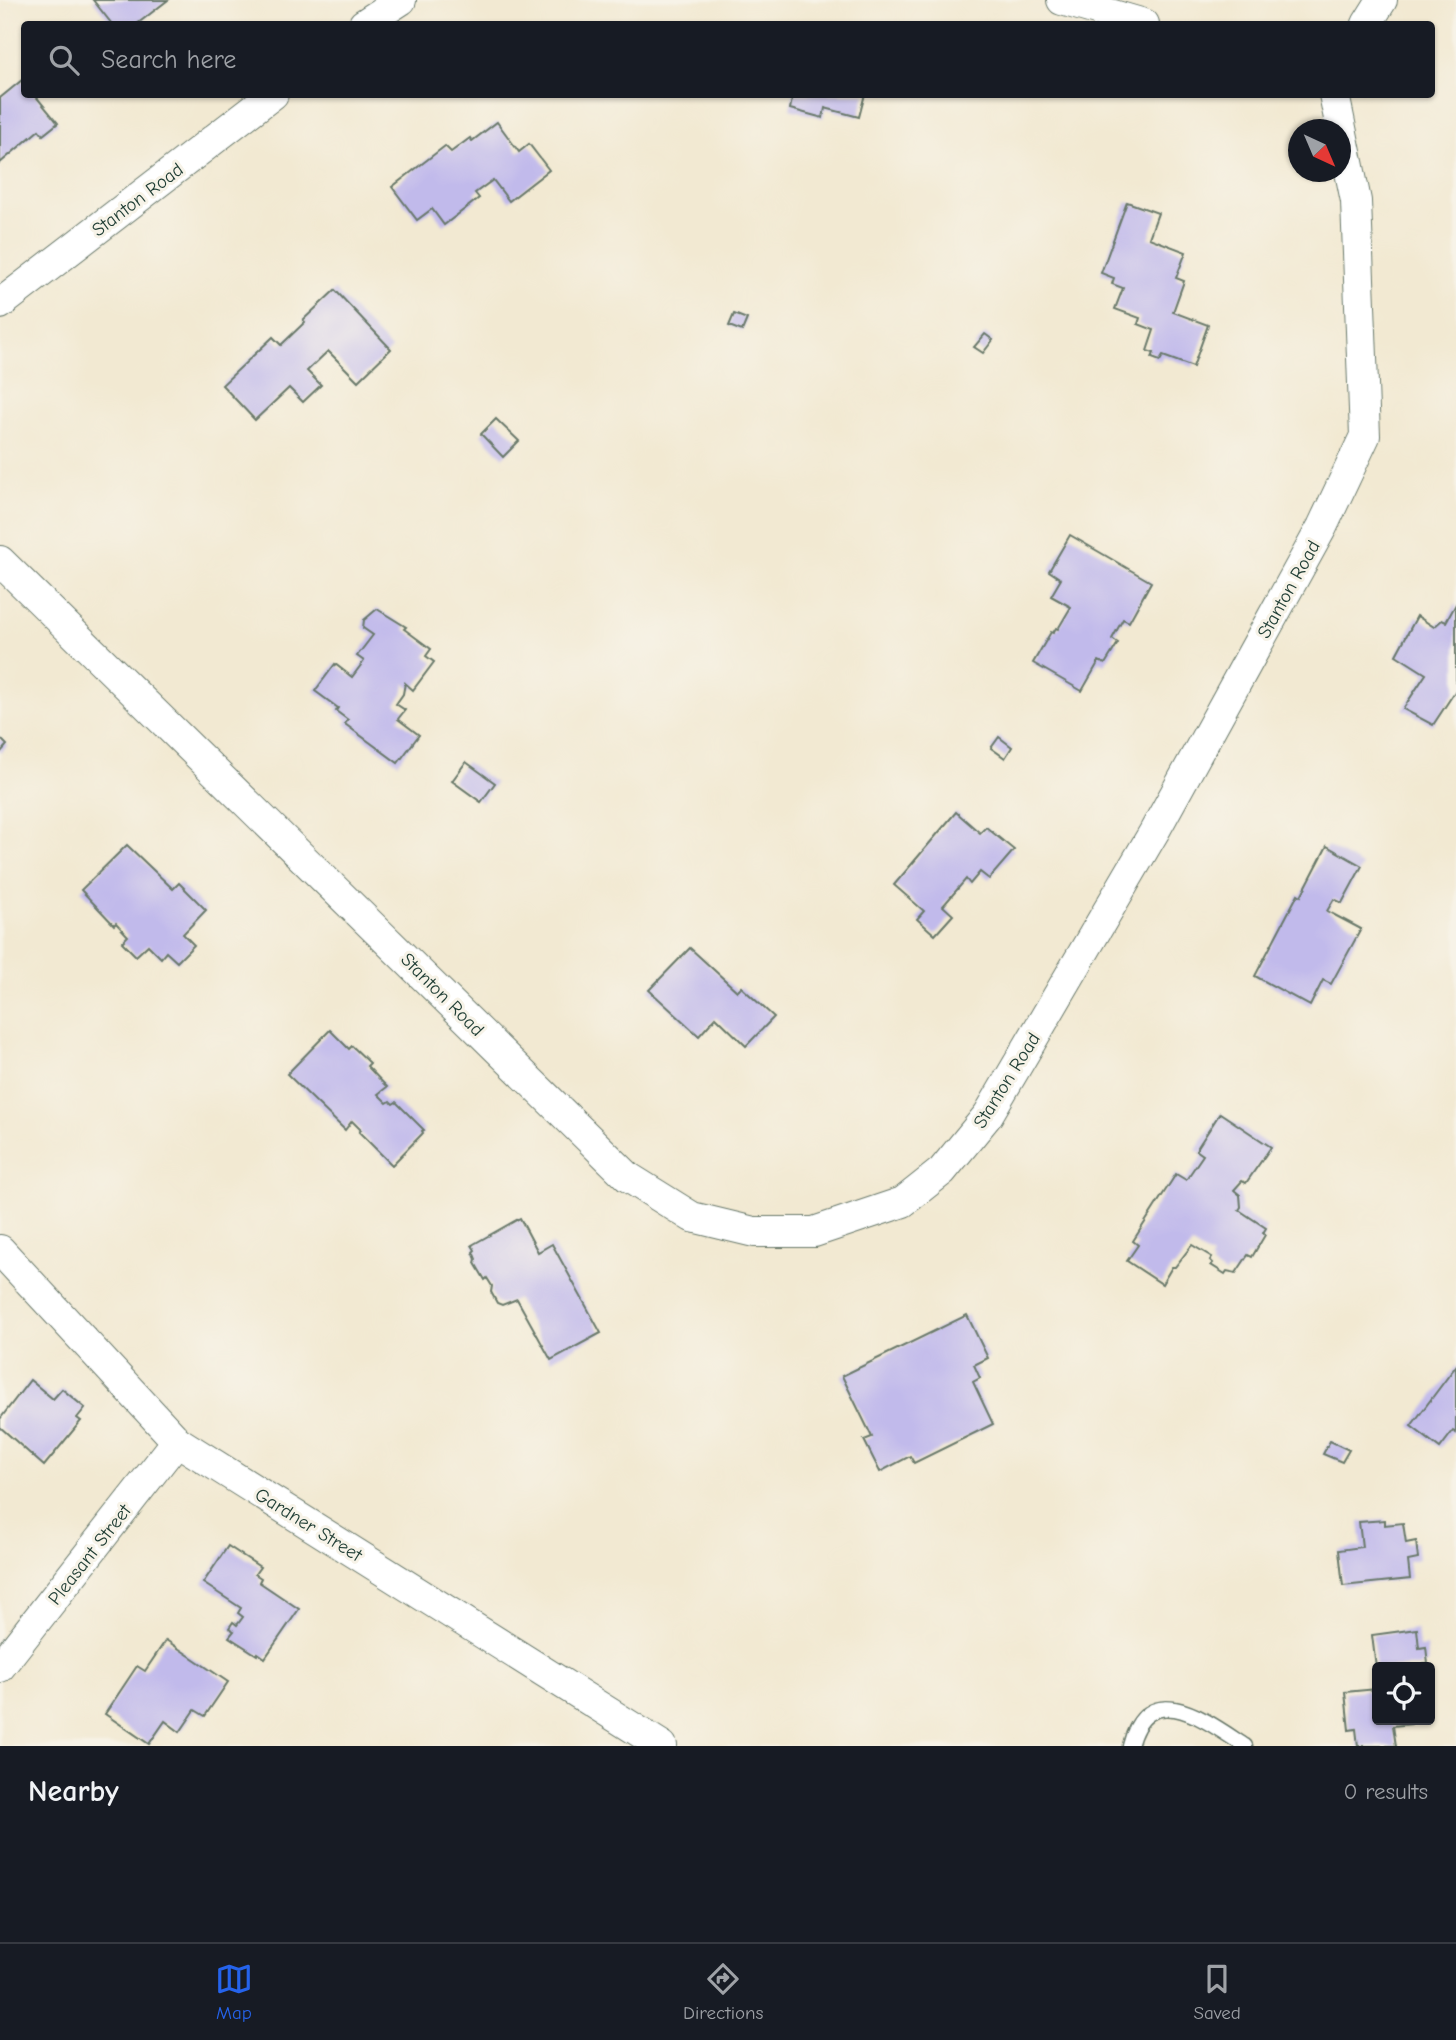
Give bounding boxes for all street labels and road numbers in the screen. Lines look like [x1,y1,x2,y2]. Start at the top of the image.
street label: Stanton Road [88,158,188,241]
street label: Stanton Road [1253,537,1325,642]
street label: Stanton Road [396,949,488,1041]
street label: Stanton Road [969,1029,1045,1132]
street label: Gardner Street [251,1483,366,1567]
street label: Pleasant Street [44,1499,136,1609]

